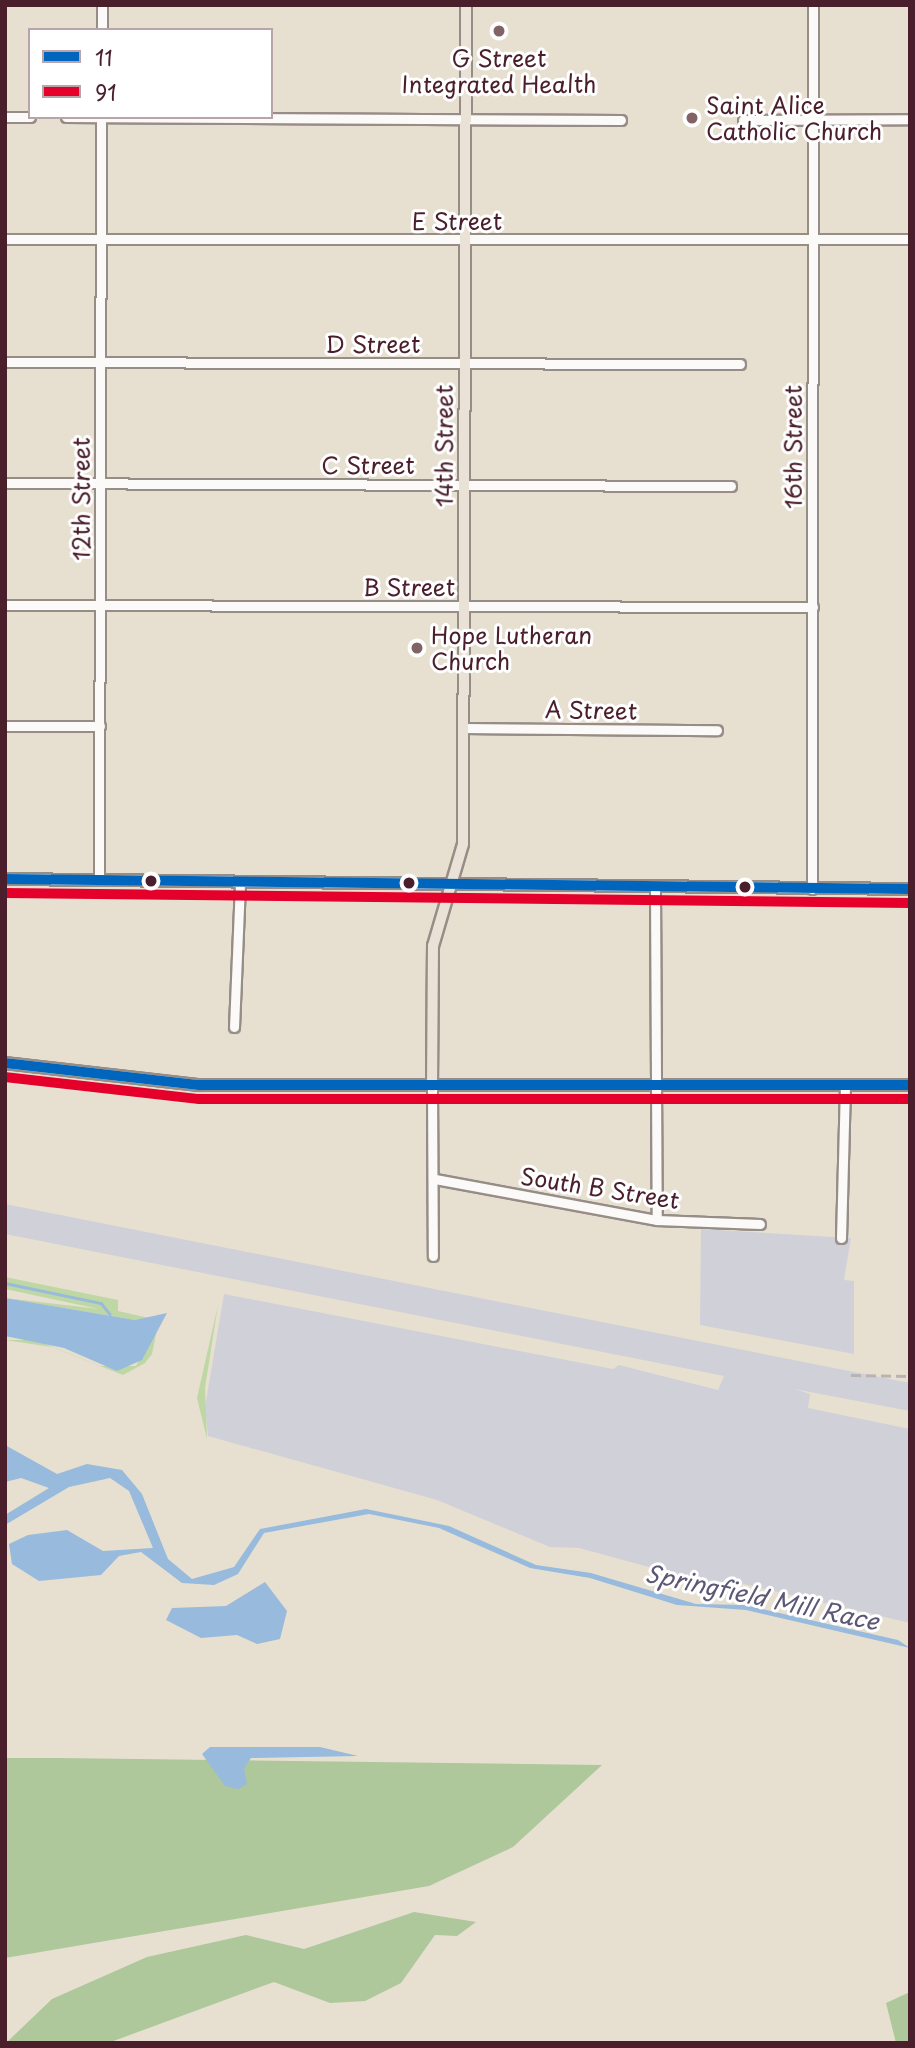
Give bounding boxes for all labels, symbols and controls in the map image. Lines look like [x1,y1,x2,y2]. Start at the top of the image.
marker: G Street Integrated Health [489,21,509,41]
legend [28,28,273,119]
text: 11 [95,41,113,73]
place label: G Street Integrated Health [401,44,597,98]
text: 91 [95,76,117,108]
place label: Saint Alice Catholic Church [706,91,883,145]
marker: Saint Alice Catholic Church [684,110,700,126]
street label: E Street [412,207,502,235]
street label: D Street [326,330,420,358]
street label: 14th Street [430,384,458,508]
street label: 16th Street [779,384,807,510]
street label: 12th Street [67,436,95,562]
street label: C Street [321,451,415,479]
street label: B Street [363,573,455,601]
place label: Hope Lutheran Church [431,621,592,675]
marker: Hope Lutheran Church [409,640,425,656]
street label: A Street [544,695,638,725]
unlabelled marker [144,874,158,888]
unlabelled marker [402,876,416,890]
unlabelled marker [738,880,752,894]
street label: South B Street [518,1162,682,1214]
water label: Springfield Mill Race [643,1558,881,1636]

